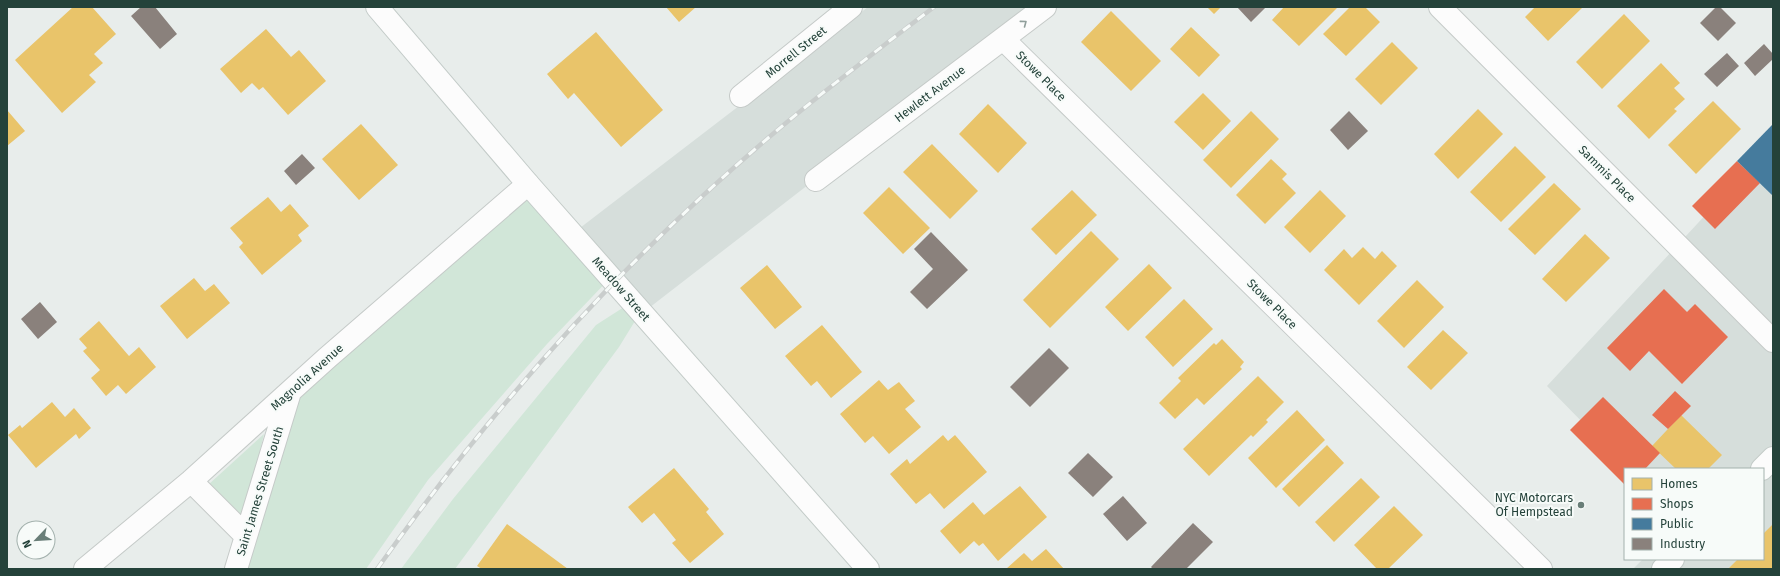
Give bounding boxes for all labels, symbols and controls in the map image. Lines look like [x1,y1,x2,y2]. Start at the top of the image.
one-way arrow [1020,20,1027,28]
street label: Morrell Street [763,23,830,81]
street label: Stowe Place [1013,48,1069,104]
street label: Hewlett Avenue [892,63,968,125]
street label: Sammis Place [1576,143,1638,205]
street label: Meadow Street [589,254,653,325]
street label: Stowe Place [1244,276,1300,332]
street label: Magnolia Avenue [268,341,346,413]
street label: Saint James Street South [234,425,286,557]
legend [1624,468,1764,560]
text: Homes [1660,477,1698,491]
place label: NYC Motorcars Of Hempstead [1495,491,1573,519]
text: Shops [1660,497,1694,511]
marker: NYC Motorcars Of Hempstead [1576,500,1586,510]
text: Public [1660,517,1694,531]
north arrow [16,520,56,560]
text: Industry [1660,537,1705,551]
text: N [20,538,35,550]

